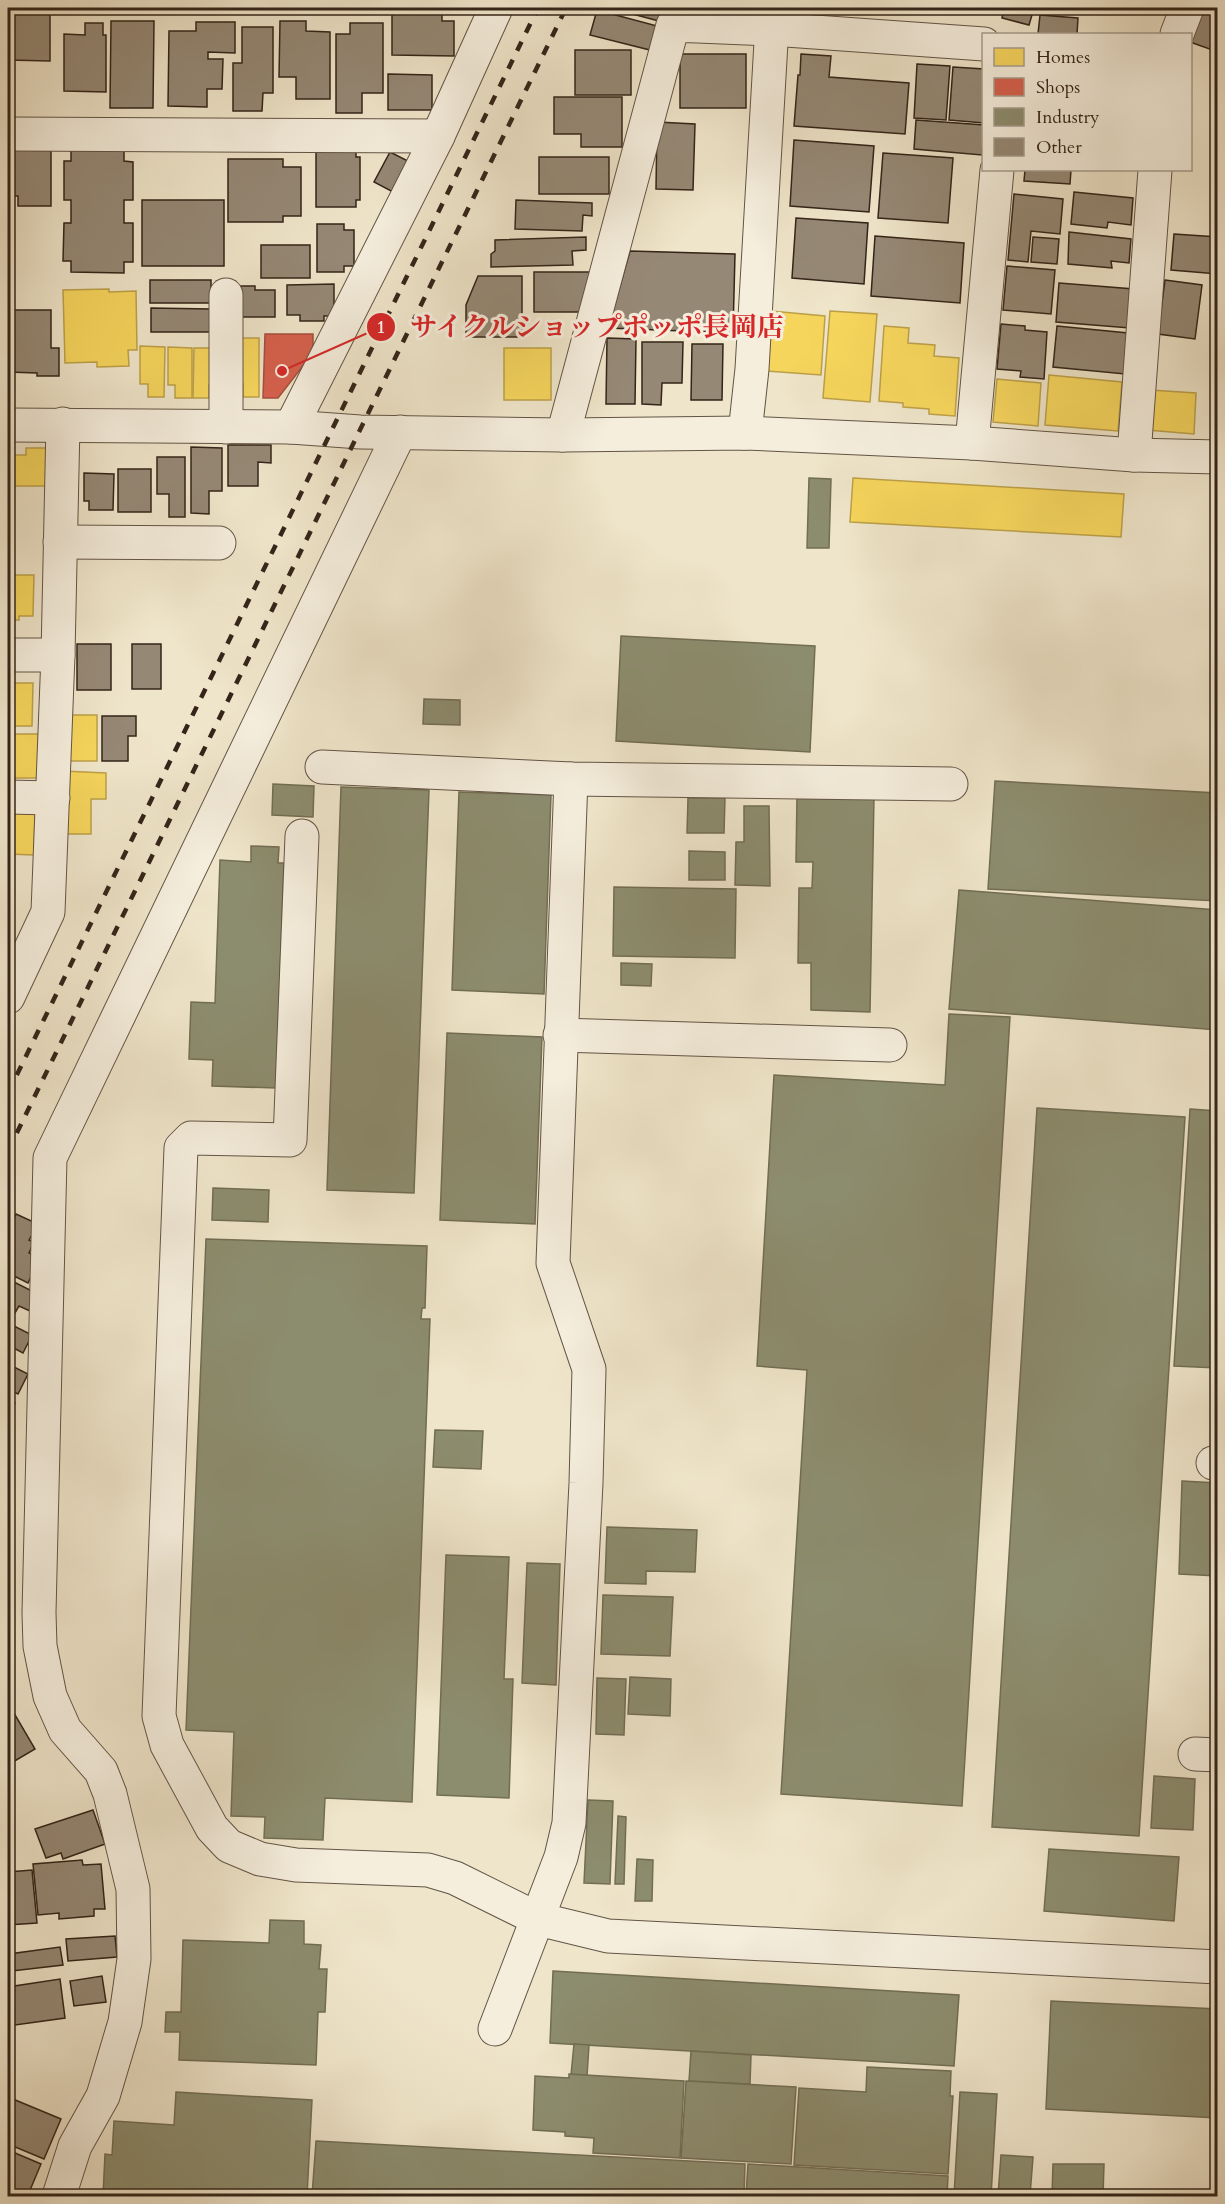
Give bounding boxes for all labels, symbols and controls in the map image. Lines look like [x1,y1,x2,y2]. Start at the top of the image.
legend [982,33,1192,171]
text: Homes [1036,45,1090,70]
text: Shops [1036,75,1080,100]
text: Industry [1036,105,1100,130]
text: Other [1036,135,1082,160]
callout: サイクルショップポッポ長岡店 [366,304,798,349]
text: サイクルショップポッポ長岡店 [410,309,784,346]
text: 1 [376,315,386,340]

